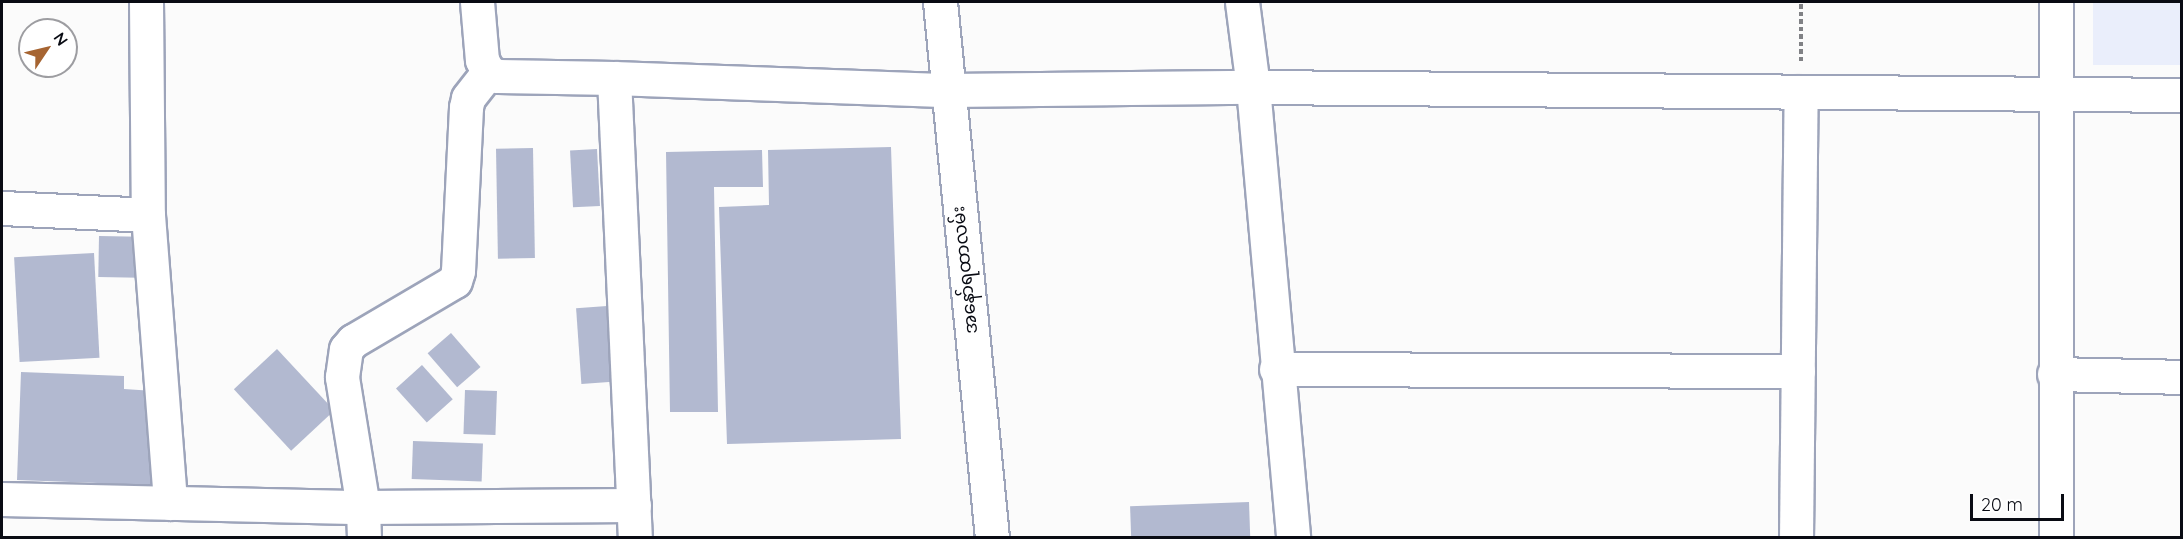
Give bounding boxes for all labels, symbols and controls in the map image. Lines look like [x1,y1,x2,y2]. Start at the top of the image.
north arrow [18,18,78,78]
text: N [50,28,73,49]
street label: အနော်ရထာလမ်း [948,205,982,335]
scale bar [1973,482,2068,520]
text: 20 m [1981,493,2023,516]

